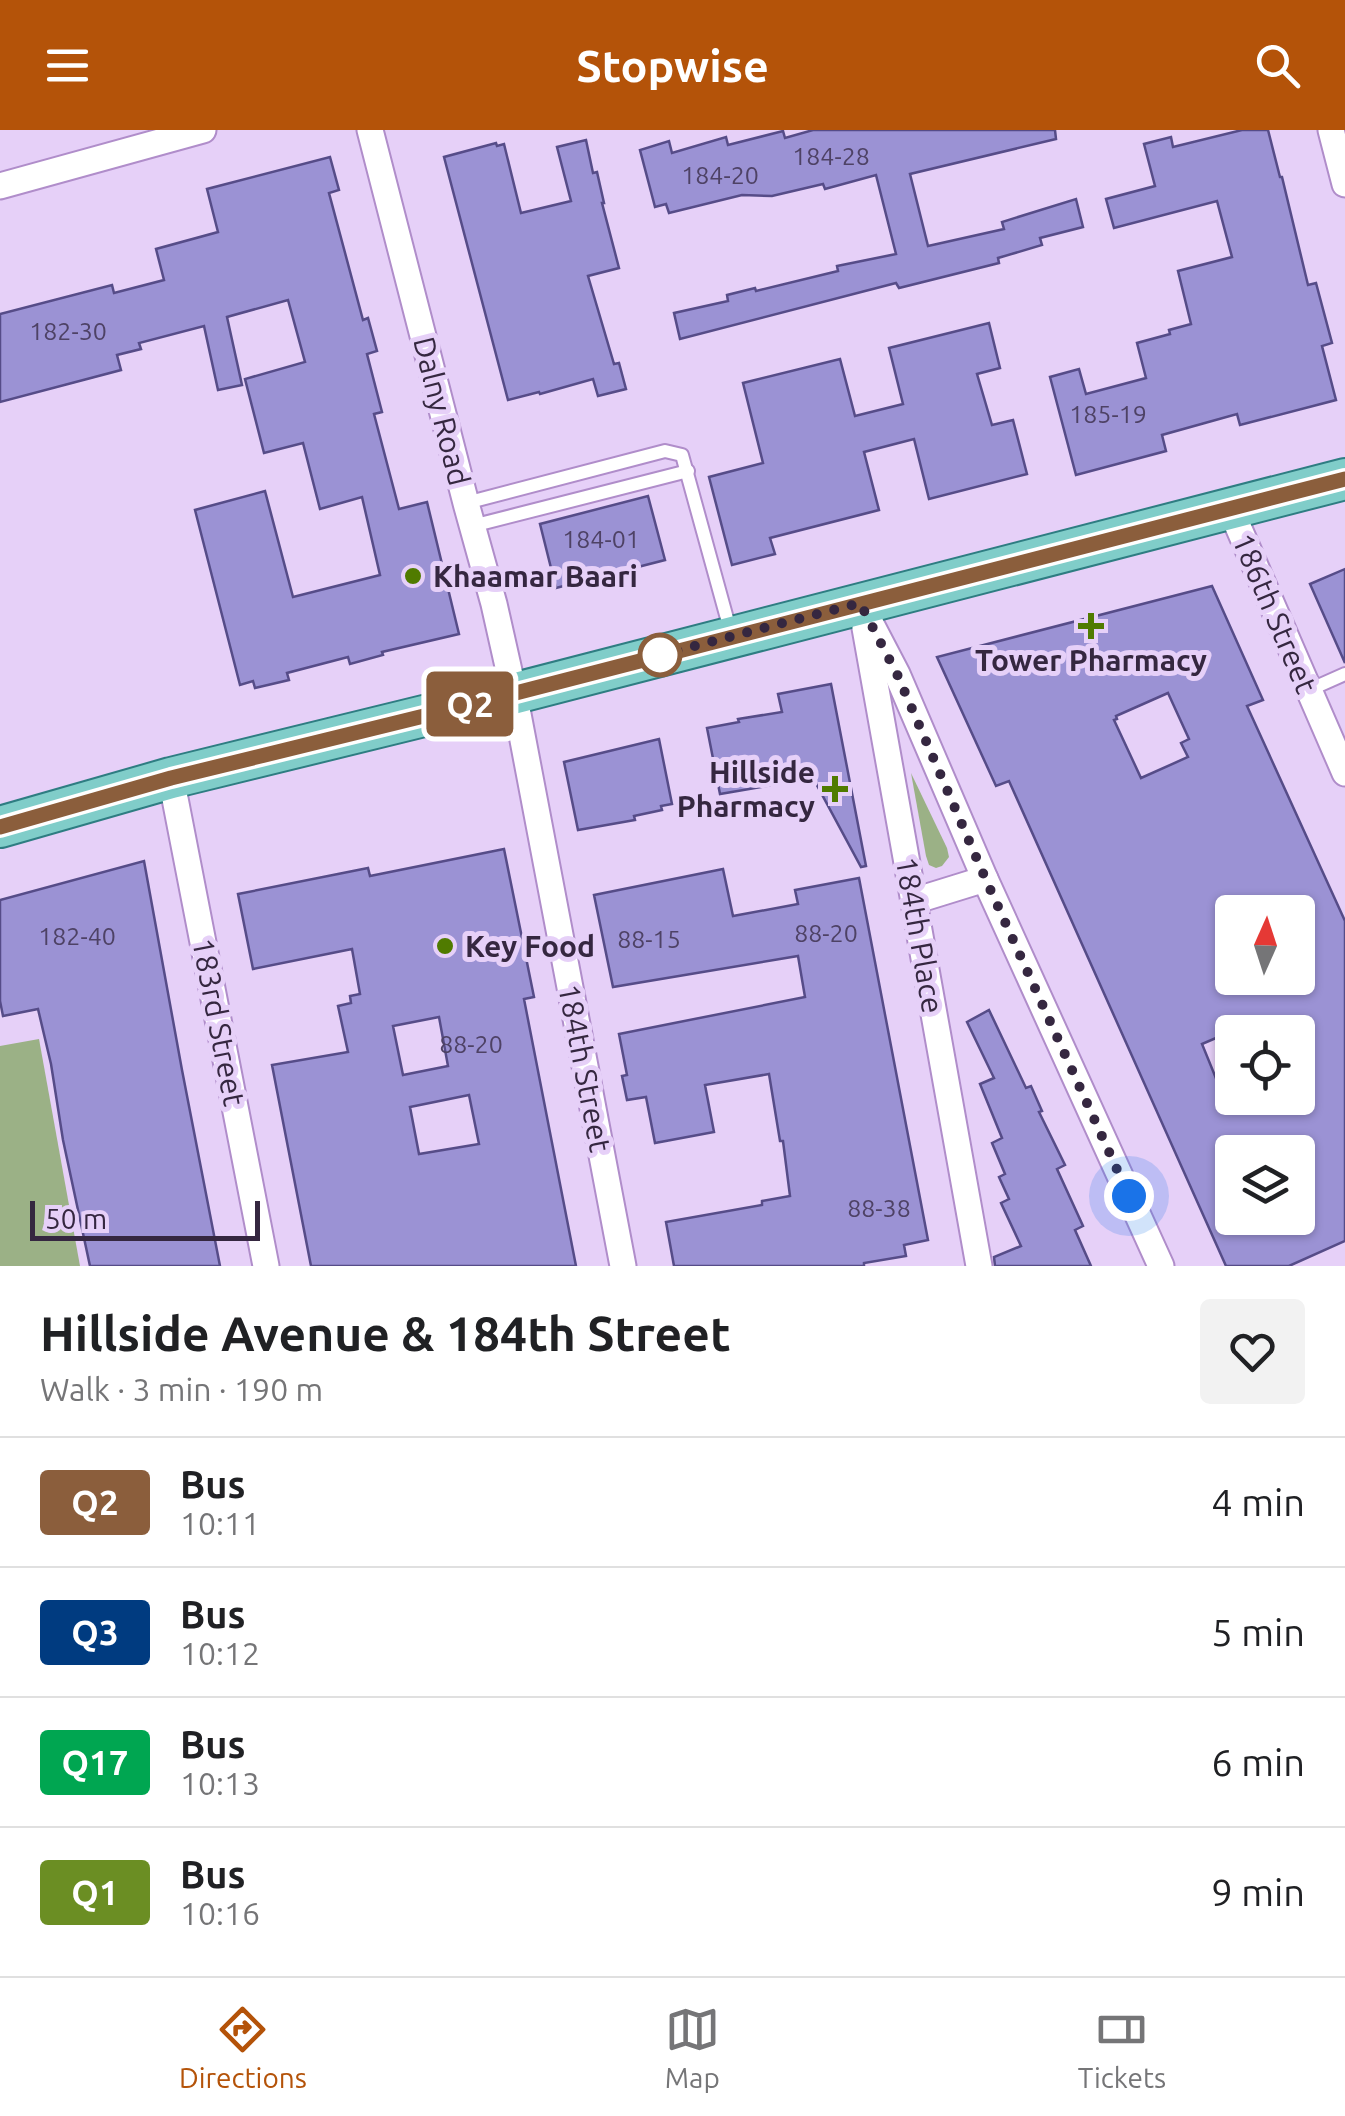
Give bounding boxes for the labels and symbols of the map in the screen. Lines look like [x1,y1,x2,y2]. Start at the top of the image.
house number: 184-28 [792,142,870,170]
house number: 184-20 [681,161,759,189]
house number: 182-30 [29,317,107,345]
street label: Dalny Road [407,333,477,489]
house number: 185-19 [1069,400,1147,428]
house number: 184-01 [562,525,640,553]
street label: 186th Street [1226,528,1324,698]
place label: Khaamar Baari [433,559,638,593]
marker: Khaamar Baari [402,565,424,587]
marker: Tower Pharmacy [1080,615,1102,637]
unlabelled marker [639,634,681,676]
place label: Tower Pharmacy [975,643,1207,677]
line badge: Q2 [425,672,515,736]
place label: Hillside Pharmacy [677,755,815,823]
marker: Hillside Pharmacy [824,778,846,800]
street label: 184th Place [890,854,950,1016]
north arrow [1215,895,1315,995]
house number: 88-20 [794,919,858,947]
house number: 182-40 [38,922,116,950]
house number: 88-15 [617,925,681,953]
place label: Key Food [465,929,595,963]
street label: 183rd Street [186,935,252,1109]
marker: Key Food [434,935,456,957]
street label: 184th Street [552,981,618,1155]
house number: 88-20 [439,1030,503,1058]
your location [1104,1171,1154,1221]
house number: 88-38 [847,1194,911,1222]
scale bar [30,1196,260,1240]

